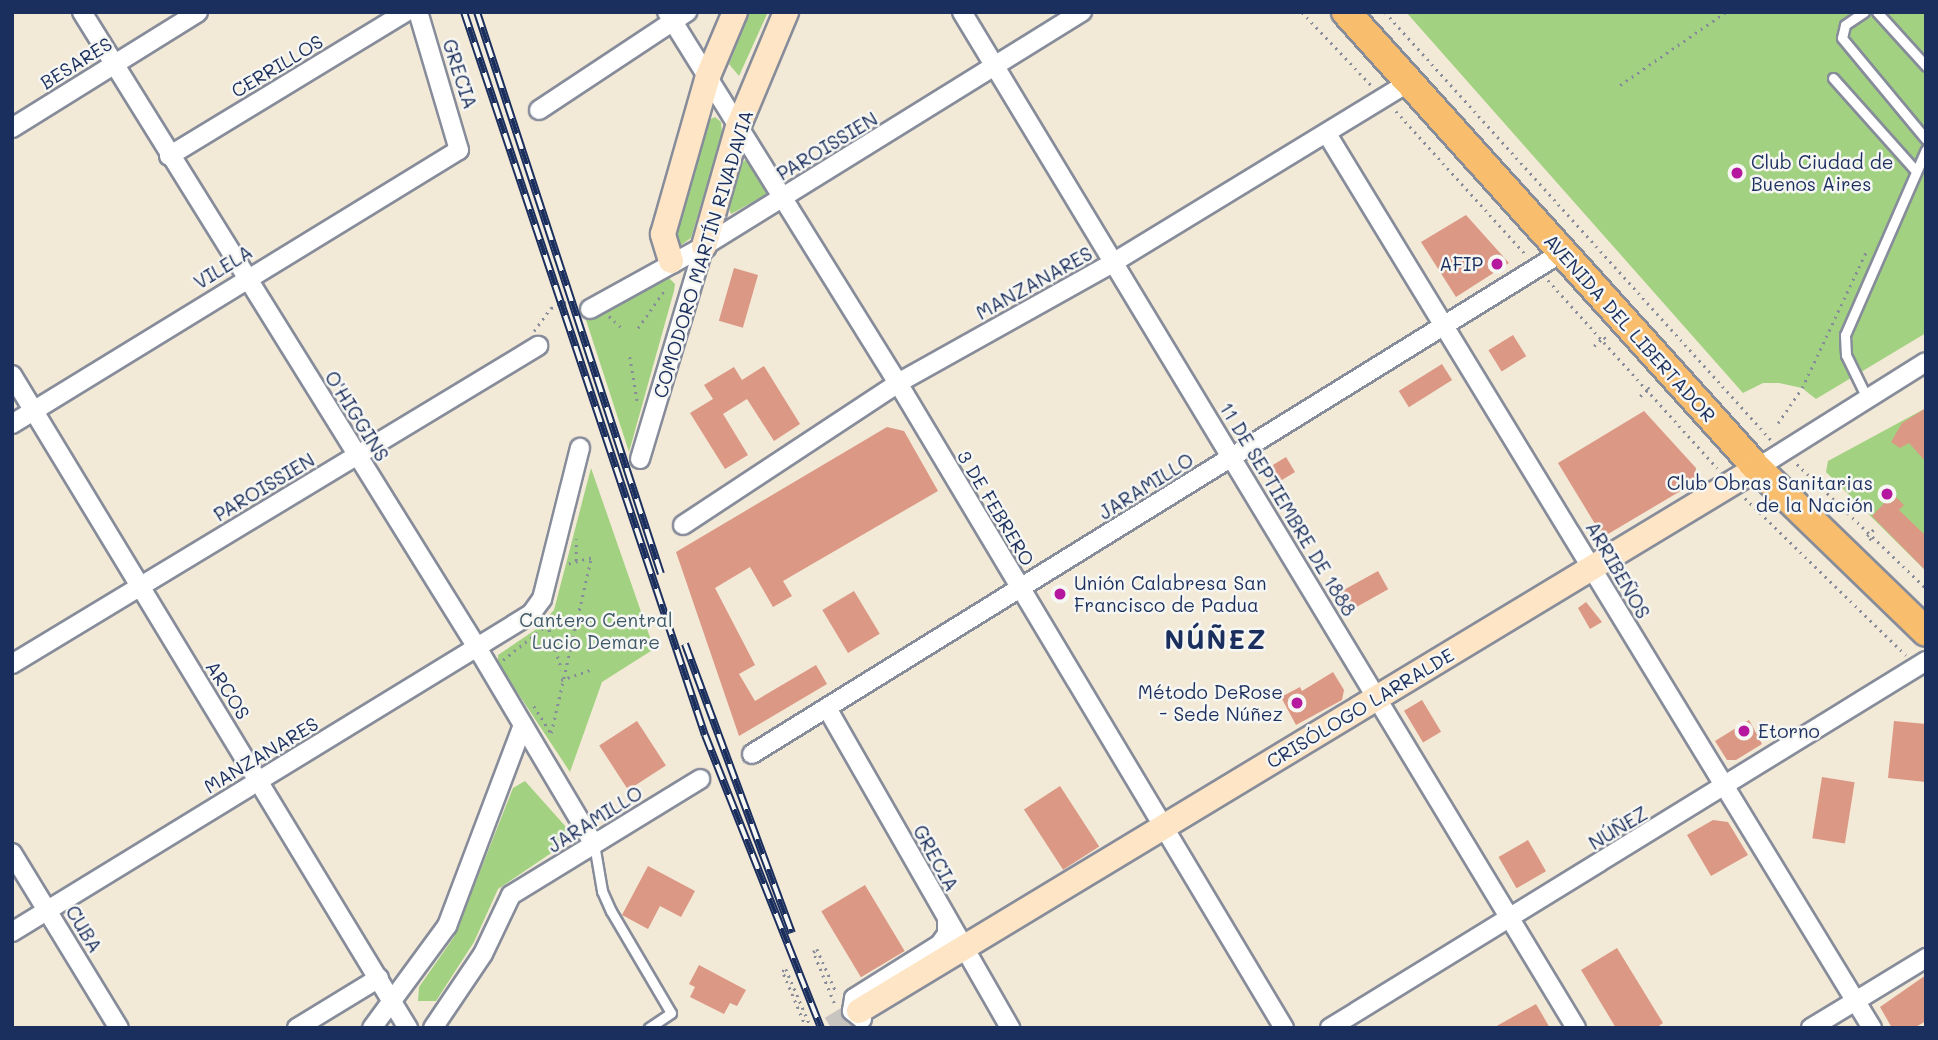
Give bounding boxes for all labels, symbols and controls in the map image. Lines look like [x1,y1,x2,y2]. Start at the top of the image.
street label: CERRILLOS [227,30,327,102]
street label: BESARES [36,32,116,94]
street label: GRECIA [438,36,482,112]
street label: COMODORO MARTÍN RIVADAVIA [648,107,758,401]
street label: PAROISSIEN [773,107,881,185]
place label: Club Ciudad de Buenos Aires [1751,151,1893,195]
marker: Club Ciudad de Buenos Aires [1729,165,1745,181]
street label: AVENIDA DEL LIBERTADOR [1539,229,1721,427]
street label: VILELA [190,240,256,294]
street label: MANZANARES [972,242,1096,324]
place label: AFIP [1439,253,1483,275]
marker: AFIP [1489,256,1505,272]
street label: O'HIGGINS [320,367,394,465]
street label: 11 DE SEPTIEMBRE DE 1888 [1215,398,1361,620]
street label: 3 DE FEBRERO [953,446,1039,570]
street label: PAROISSIEN [210,448,318,526]
street label: JARAMILLO [1094,448,1198,524]
place label: Club Obras Sanitarias de la Nación [1667,472,1873,516]
marker: Club Obras Sanitarias de la Nación [1879,486,1895,502]
street label: ARRIBEÑOS [1581,517,1655,623]
place label: Unión Calabresa San Francisco de Padua [1074,572,1267,616]
marker: Unión Calabresa San Francisco de Padua [1052,586,1068,602]
park label: Cantero Central Lucio Demare [519,609,673,653]
district label: NÚÑEZ [1165,624,1267,656]
street label: CRISÓLOGO LARRALDE [1262,643,1458,773]
street label: ARCOS [201,657,255,723]
place label: Método DeRose - Sede Núñez [1138,681,1283,725]
marker: Método DeRose - Sede Núñez [1289,695,1305,711]
street label: MANZANARES [200,712,322,798]
place label: Etorno [1758,720,1820,742]
marker: Etorno [1736,723,1752,739]
street label: JARAMILLO [543,781,647,857]
street label: NÚÑEZ [1585,802,1651,854]
street label: GRECIA [909,821,963,895]
street label: CUBA [61,901,107,957]

